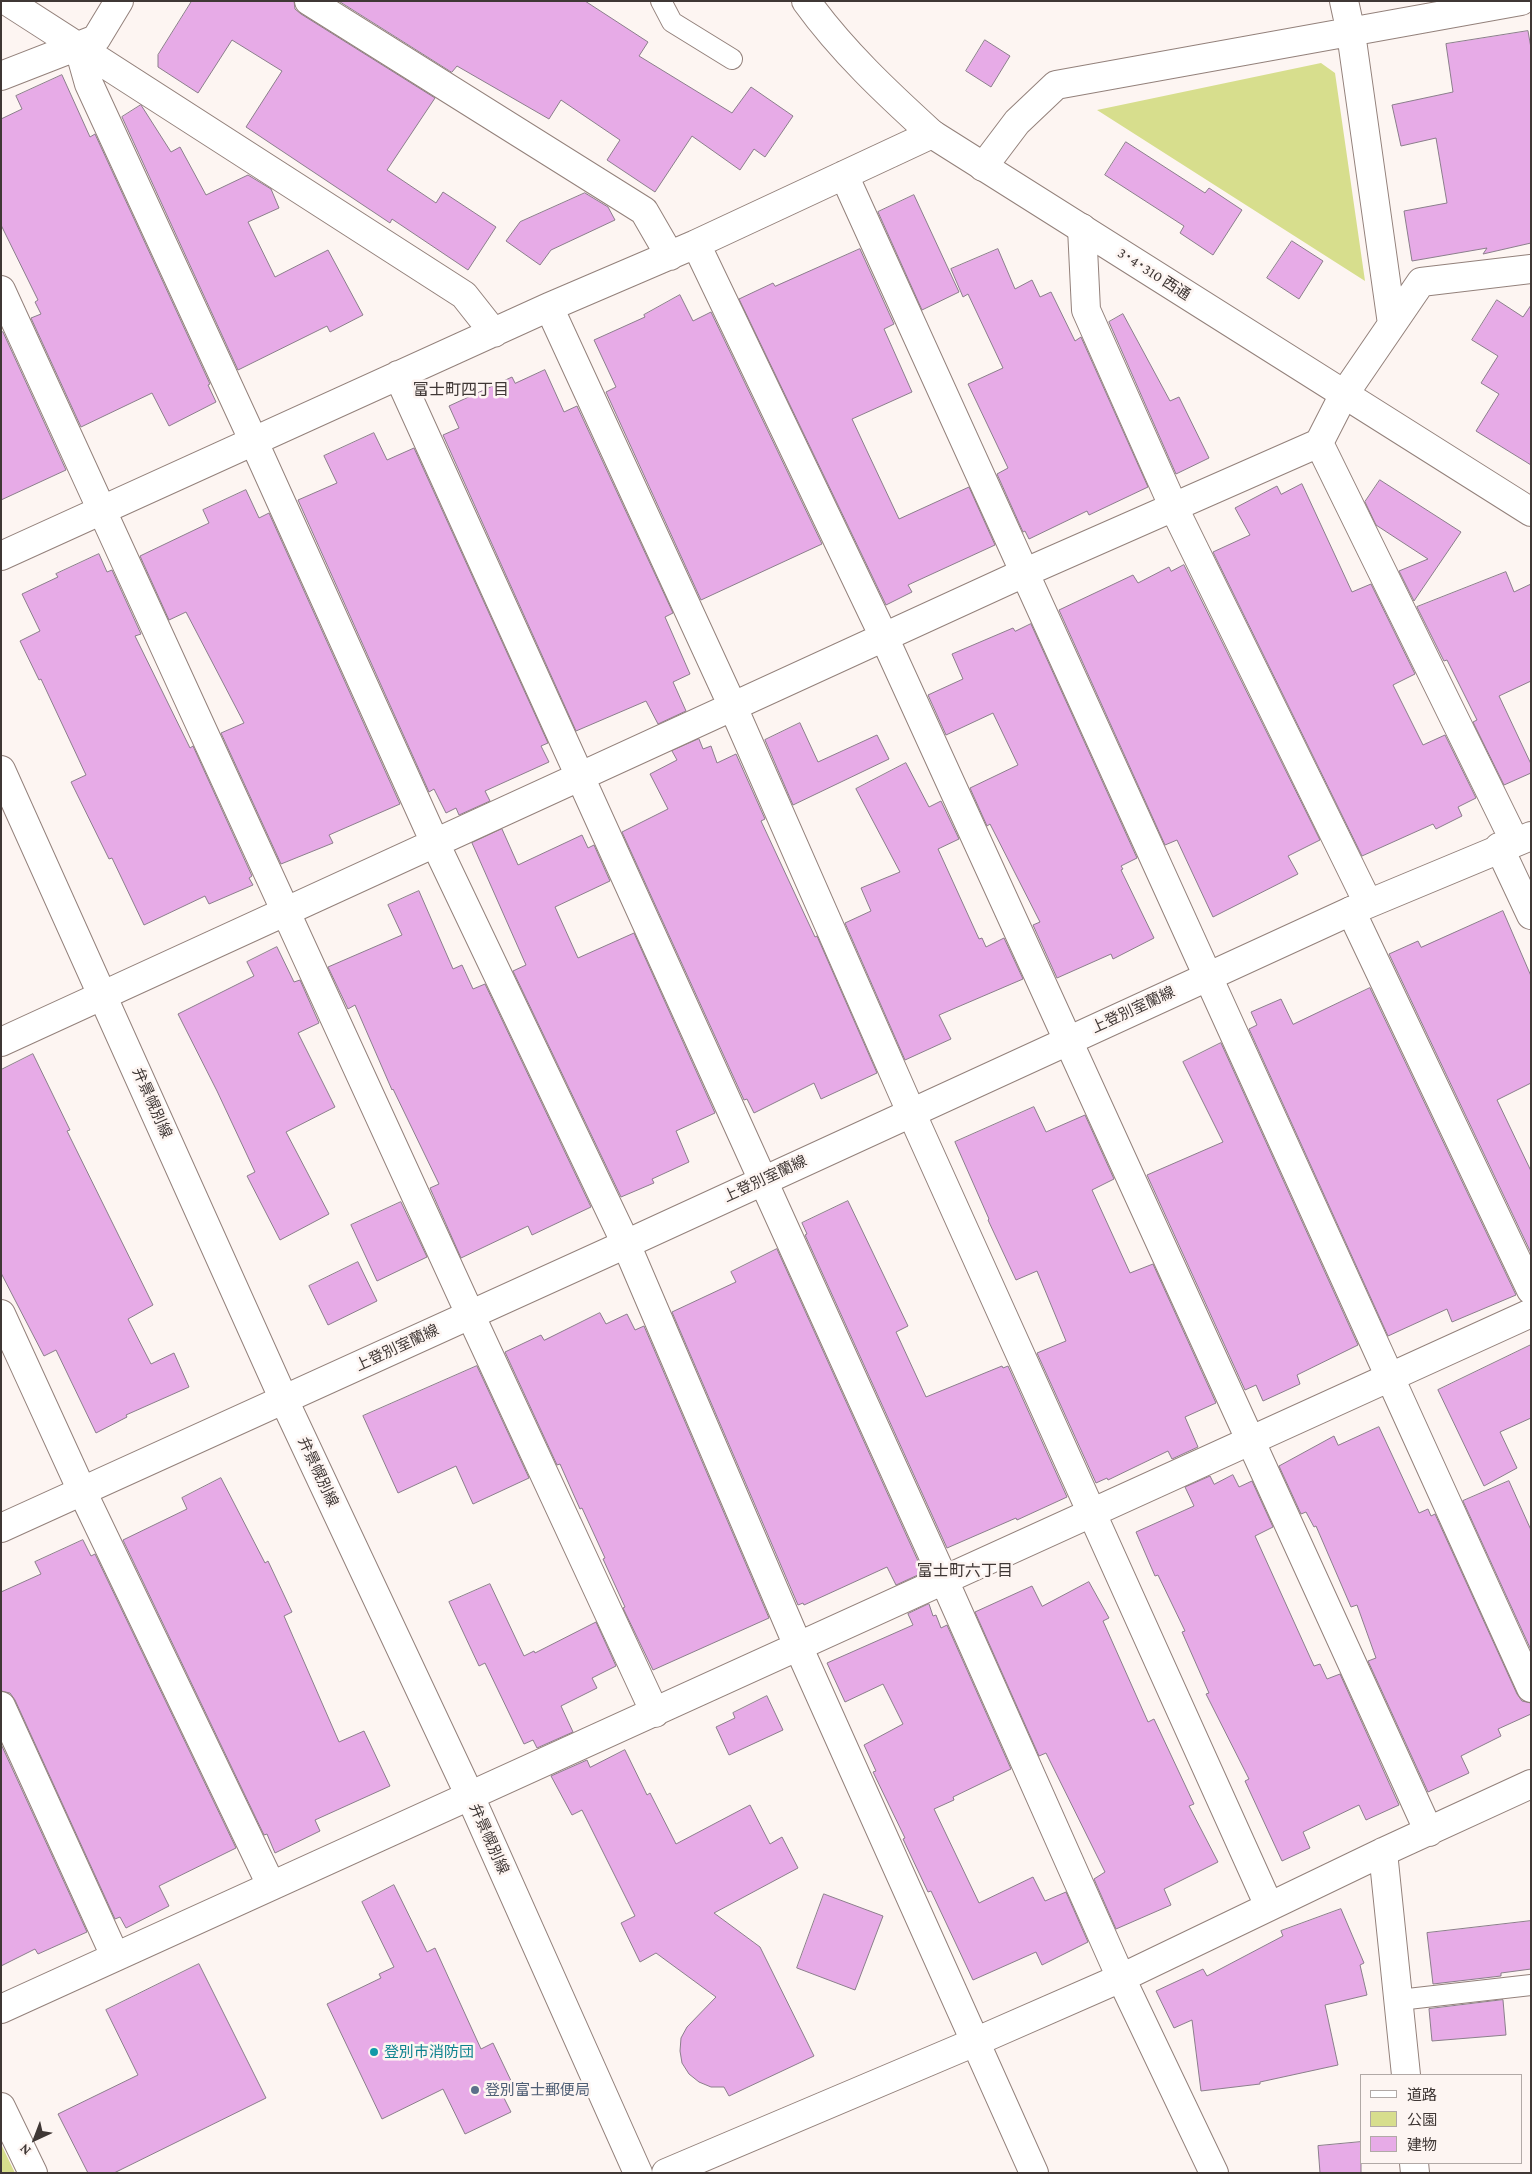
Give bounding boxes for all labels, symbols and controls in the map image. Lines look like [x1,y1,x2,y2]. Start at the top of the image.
street label: 3･4･310 西通 [1114,244,1194,304]
district label: 富士町四丁目 [413,380,509,400]
street label: 上登別室蘭線 [1088,983,1178,1037]
street label: 弁景幌別線 [129,1065,175,1141]
street label: 上登別室蘭線 [720,1152,810,1206]
street label: 上登別室蘭線 [352,1321,442,1375]
street label: 弁景幌別線 [294,1434,342,1510]
district label: 富士町六丁目 [917,1561,1013,1581]
street label: 弁景幌別線 [466,1801,512,1877]
place label: 登別市消防団 [384,2043,474,2061]
marker: 登別市消防団 [368,2046,380,2058]
legend [1360,2074,1522,2164]
place label: 登別富士郵便局 [485,2081,590,2099]
marker: 登別富士郵便局 [469,2084,481,2096]
text: 道路 [1407,2087,1437,2103]
text: 公園 [1407,2112,1437,2128]
north arrow [10,2114,60,2164]
text: 建物 [1407,2137,1437,2153]
text: N [16,2141,34,2159]

